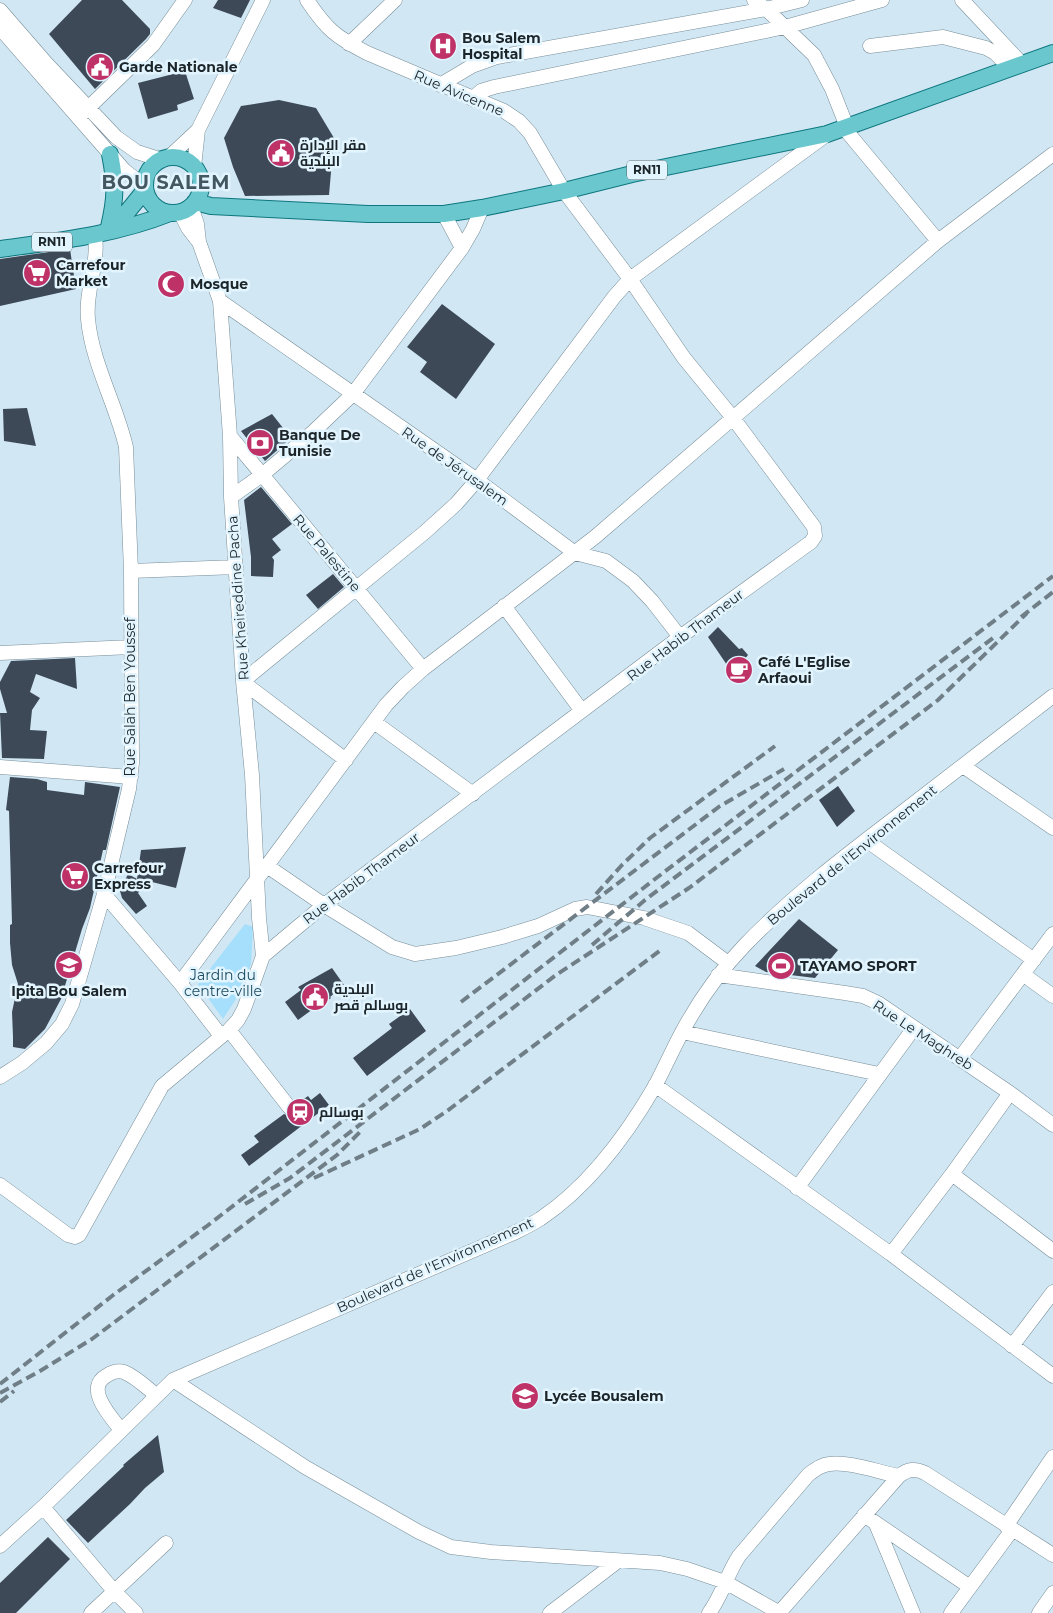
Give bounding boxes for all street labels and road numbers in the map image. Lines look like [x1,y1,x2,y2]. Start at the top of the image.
street label: Rue Avicenne [411,66,507,120]
road number: RN11 [627,160,667,180]
road number: RN11 [32,232,72,252]
street label: Rue de Jérusalem [398,423,512,509]
street label: Rue Palestine [289,510,365,596]
street label: Rue Kheireddine Pacha [223,515,253,681]
street label: Rue Habib Thameur [623,585,747,685]
street label: Rue Salah Ben Youssef [121,616,139,776]
street label: Boulevard de l'Environnement [763,781,941,929]
street label: Rue Habib Thameur [299,828,423,928]
street label: Rue Le Maghreb [869,996,977,1074]
street label: Boulevard de l'Environnement [334,1213,536,1317]

